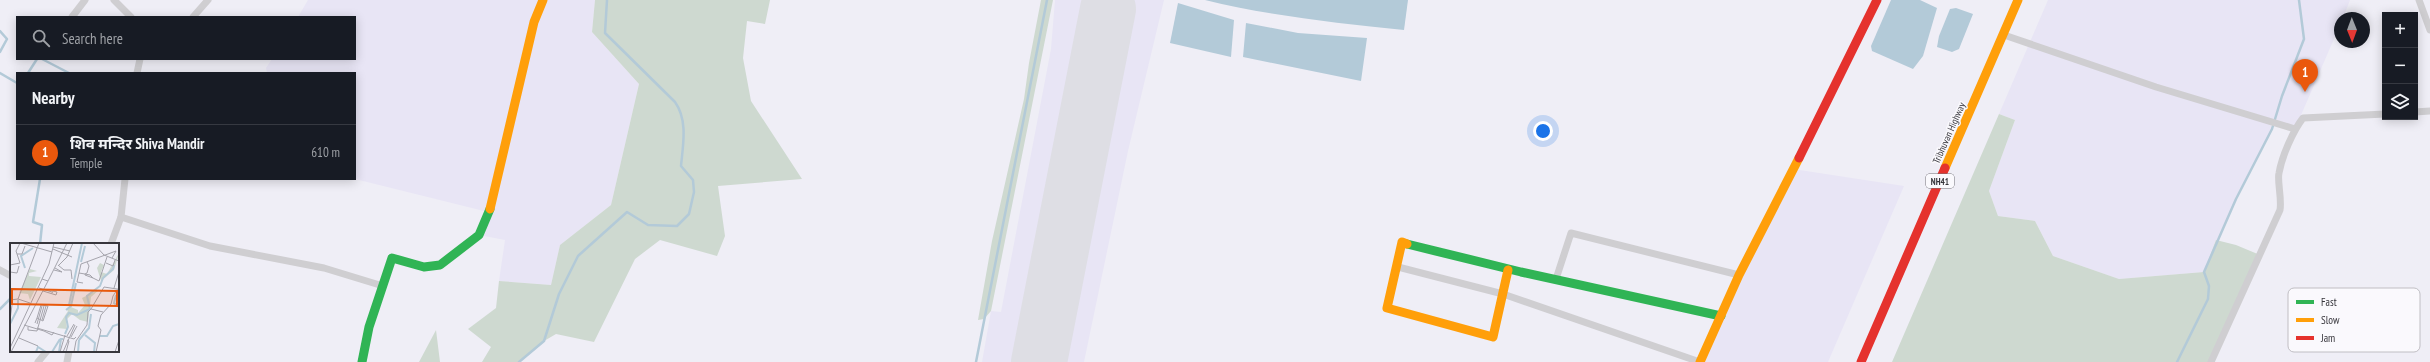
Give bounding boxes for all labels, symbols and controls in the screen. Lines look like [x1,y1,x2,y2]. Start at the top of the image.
north arrow [2334,12,2370,48]
map controls [2382,12,2418,120]
button: + [2382,12,2418,48]
search box [16,16,356,60]
icon: search [30,27,52,49]
text: Search here [62,29,123,48]
button: − [2382,48,2418,84]
pin: 1 [2292,59,2318,92]
button: layers [2382,84,2418,120]
text: Nearby [32,87,75,109]
street label: Tribhuvan Highway [1930,100,1968,166]
your location [1533,121,1553,141]
text: शिव मन्दिर Shiva Mandir [70,134,204,153]
text: 1 [42,144,48,161]
text: 610 m [311,144,340,161]
text: Temple [70,155,102,172]
road number: NH41 [1926,174,1954,188]
inset map [10,243,119,352]
legend [2288,288,2420,352]
text: Fast [2321,295,2337,309]
text: Slow [2321,313,2340,327]
text: Jam [2320,331,2335,345]

